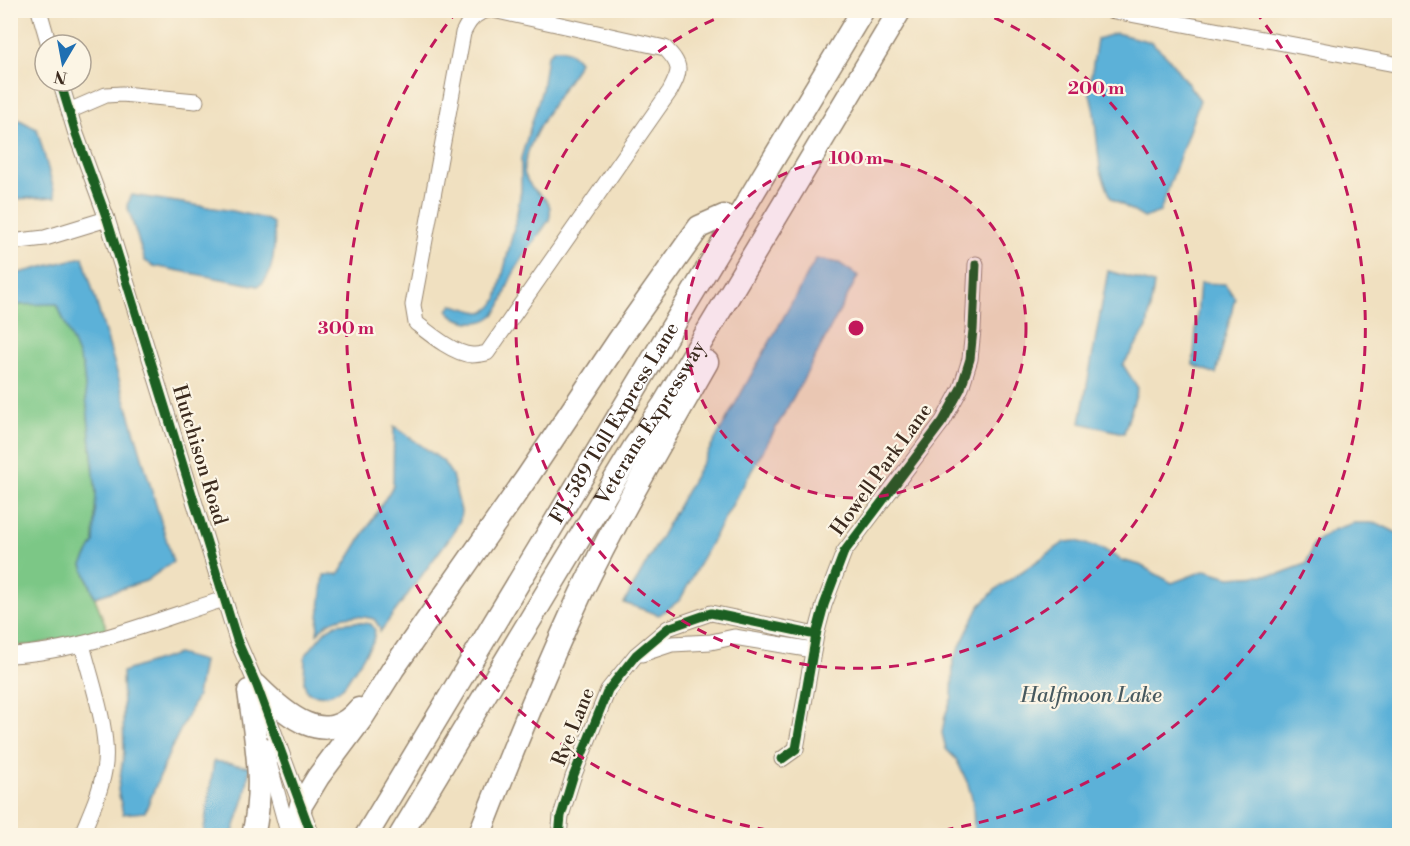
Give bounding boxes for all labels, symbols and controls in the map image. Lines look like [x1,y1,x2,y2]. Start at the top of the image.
north arrow [33,33,93,93]
text: N [52,66,69,88]
text: 200 m [1068,77,1125,100]
text: 100 m [829,147,883,170]
text: 300 m [318,317,375,340]
street label: FL 589 Toll Express Lane [544,318,685,528]
centre of rings [846,318,866,338]
street label: Veterans Expressway [589,336,711,511]
street label: Hutchison Road [166,382,232,529]
street label: Howell Park Lane [826,399,938,541]
water label: Halfmoon Lake [1019,683,1162,709]
street label: Rye Lane [547,684,601,770]

